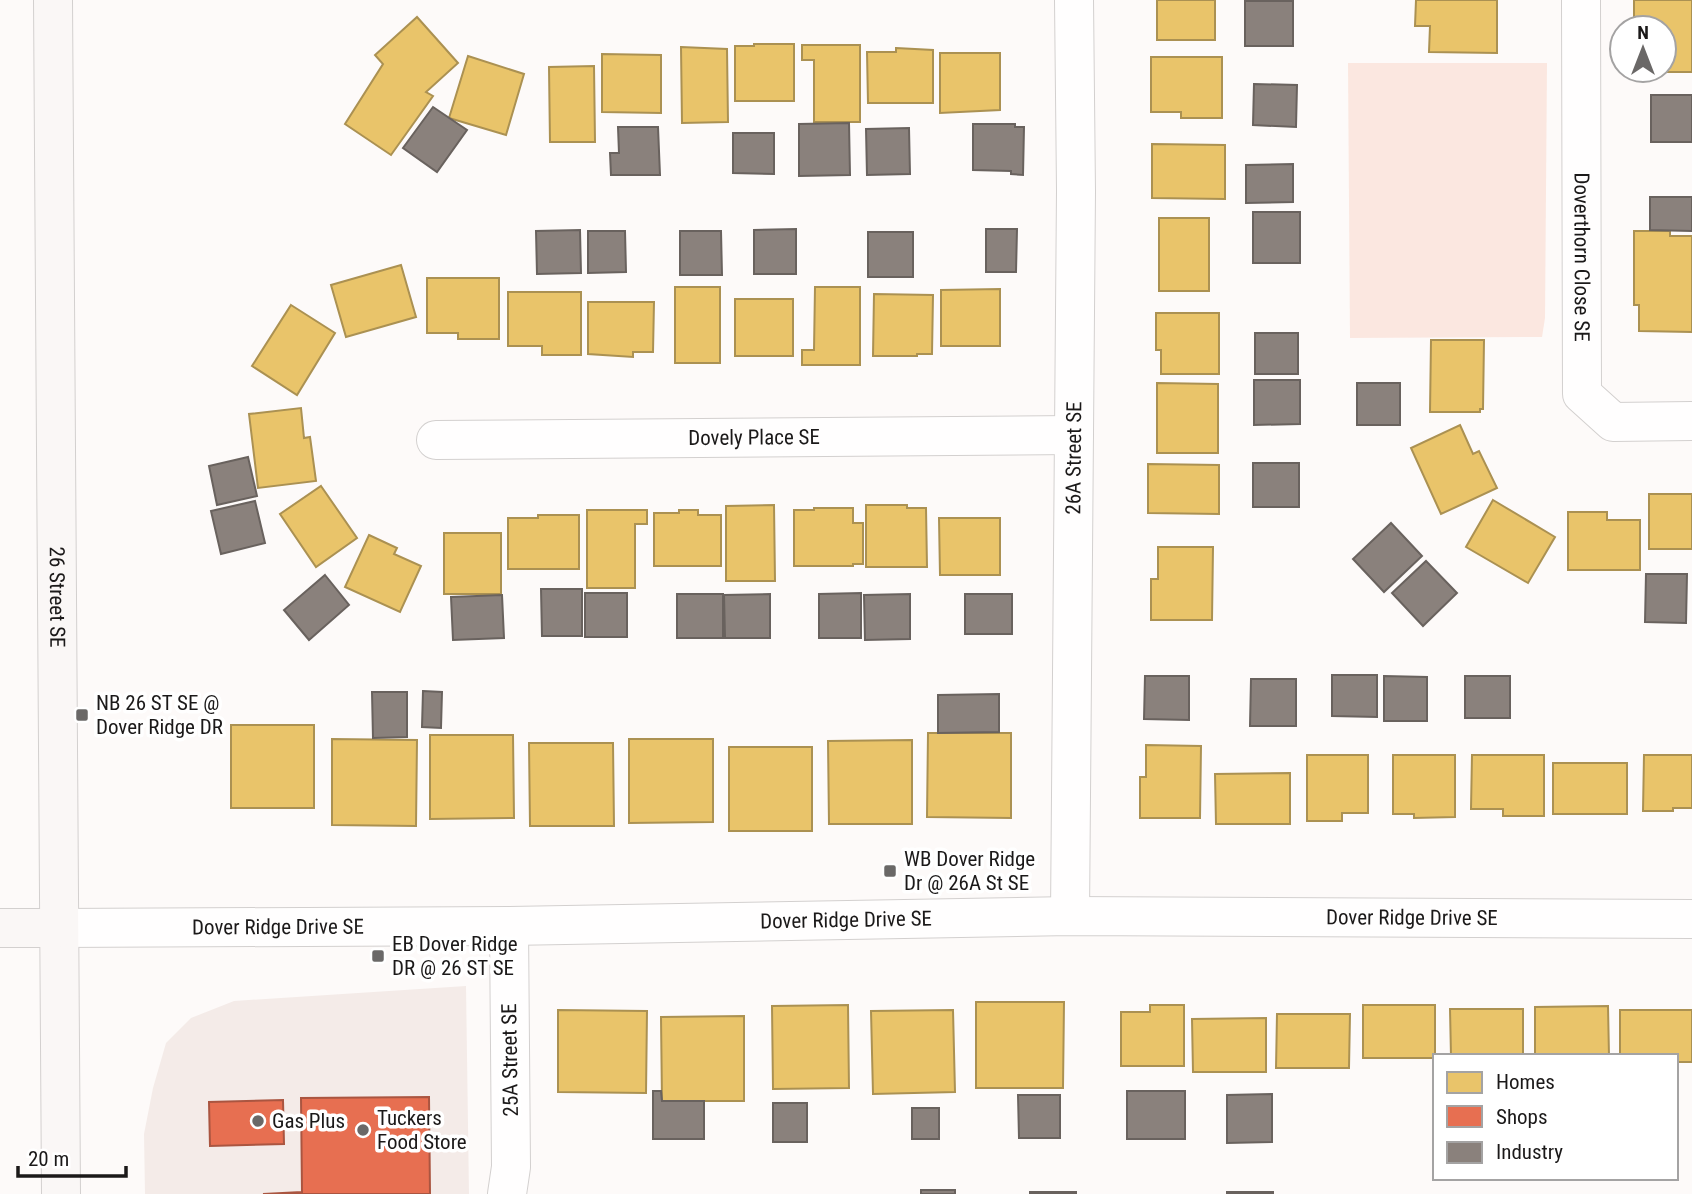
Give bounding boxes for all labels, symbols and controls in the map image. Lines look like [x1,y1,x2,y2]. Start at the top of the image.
north arrow [1608,14,1678,84]
text: N [1637,21,1649,44]
street label: Doverthorn Close SE [1569,172,1594,342]
street label: 26A Street SE [1061,401,1086,515]
street label: Dovely Place SE [688,425,820,450]
street label: 26 Street SE [45,546,69,648]
place label: NB 26 ST SE @ Dover Ridge DR [96,691,223,739]
marker: NB 26 ST SE @ Dover Ridge DR [74,707,90,723]
place label: WB Dover Ridge Dr @ 26A St SE [904,847,1035,895]
marker: WB Dover Ridge Dr @ 26A St SE [882,863,898,879]
street label: Dover Ridge Drive SE [1326,905,1498,930]
street label: Dover Ridge Drive SE [760,906,932,934]
street label: Dover Ridge Drive SE [192,915,364,939]
place label: EB Dover Ridge DR @ 26 ST SE [392,932,518,980]
marker: EB Dover Ridge DR @ 26 ST SE [370,948,386,964]
street label: 25A Street SE [497,1003,523,1117]
legend [1433,1054,1678,1180]
text: Homes [1496,1070,1555,1094]
text: Shops [1496,1105,1548,1129]
place label: Tuckers Food Store [377,1106,467,1154]
place label: Gas Plus [272,1109,345,1133]
marker: Gas Plus [250,1113,266,1129]
marker: Tuckers Food Store [355,1122,371,1138]
scale bar [18,1134,126,1178]
text: Industry [1496,1140,1563,1164]
text: 20 m [28,1147,69,1171]

